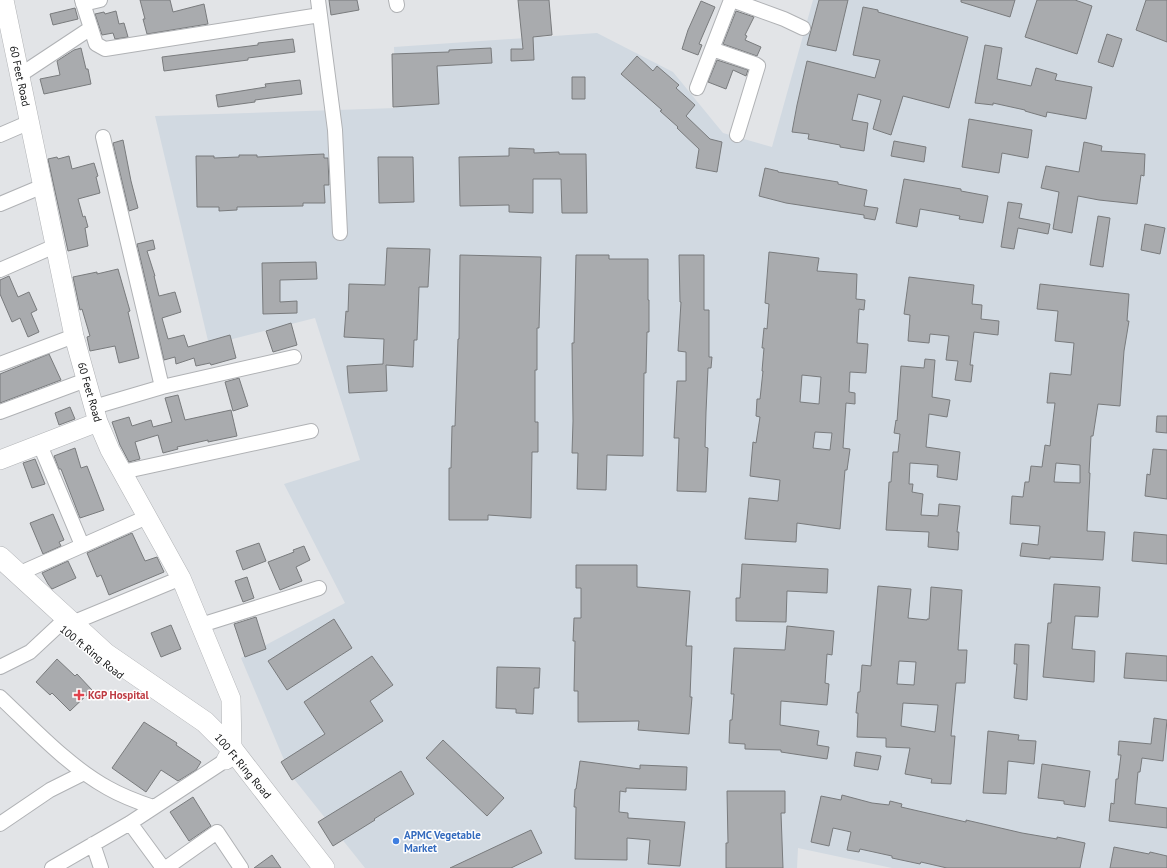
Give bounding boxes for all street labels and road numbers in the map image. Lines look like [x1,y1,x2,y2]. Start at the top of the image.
street label: 60 Feet Road [7,44,33,108]
street label: 60 Feet Road [75,360,105,424]
street label: 100 ft Ring Road [57,622,127,682]
street label: 100 Ft Ring Road [212,731,274,802]

